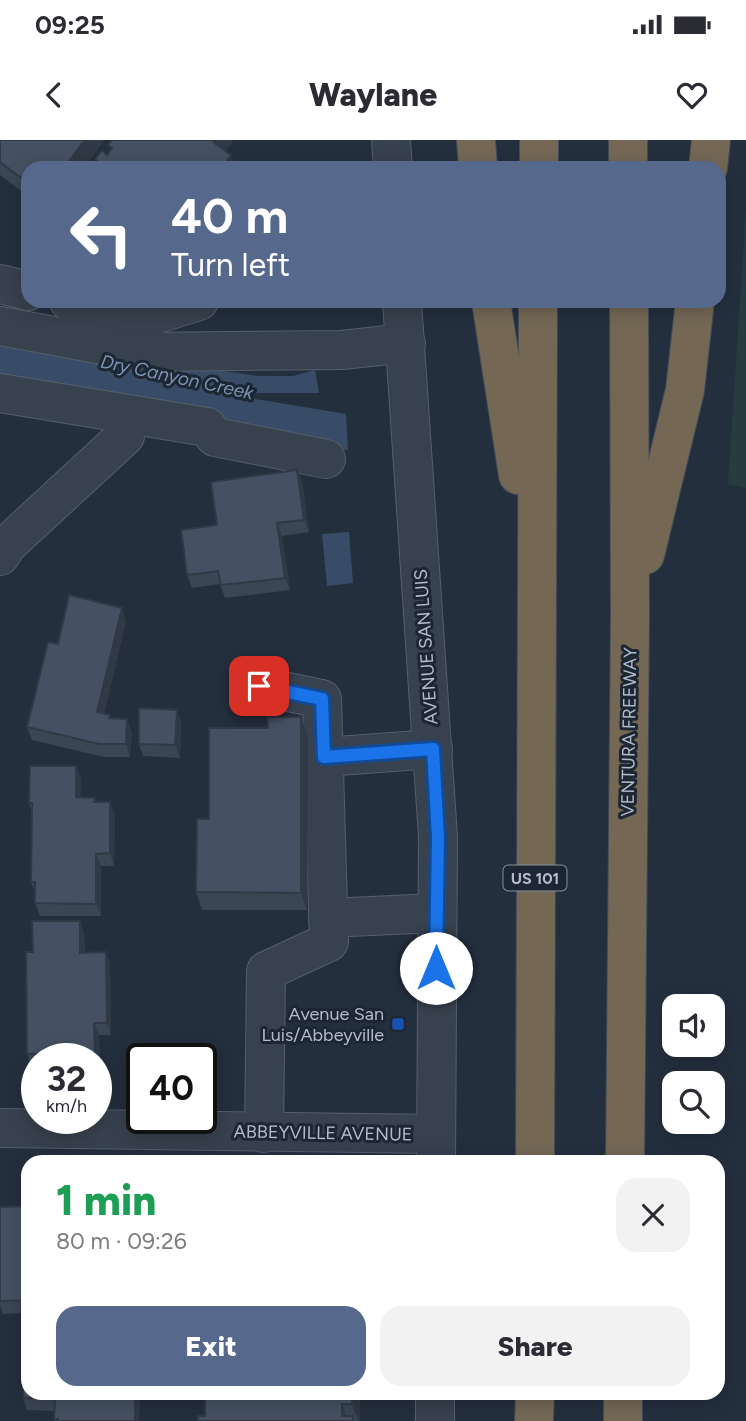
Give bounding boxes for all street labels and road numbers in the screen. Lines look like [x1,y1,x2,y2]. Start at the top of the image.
street label: AVENUE SAN LUIS [410,568,442,726]
street label: VENTURA FREEWAY [617,647,641,817]
road number: US 101 [504,866,566,890]
street label: ABBEYVILLE AVENUE [233,1120,413,1146]

